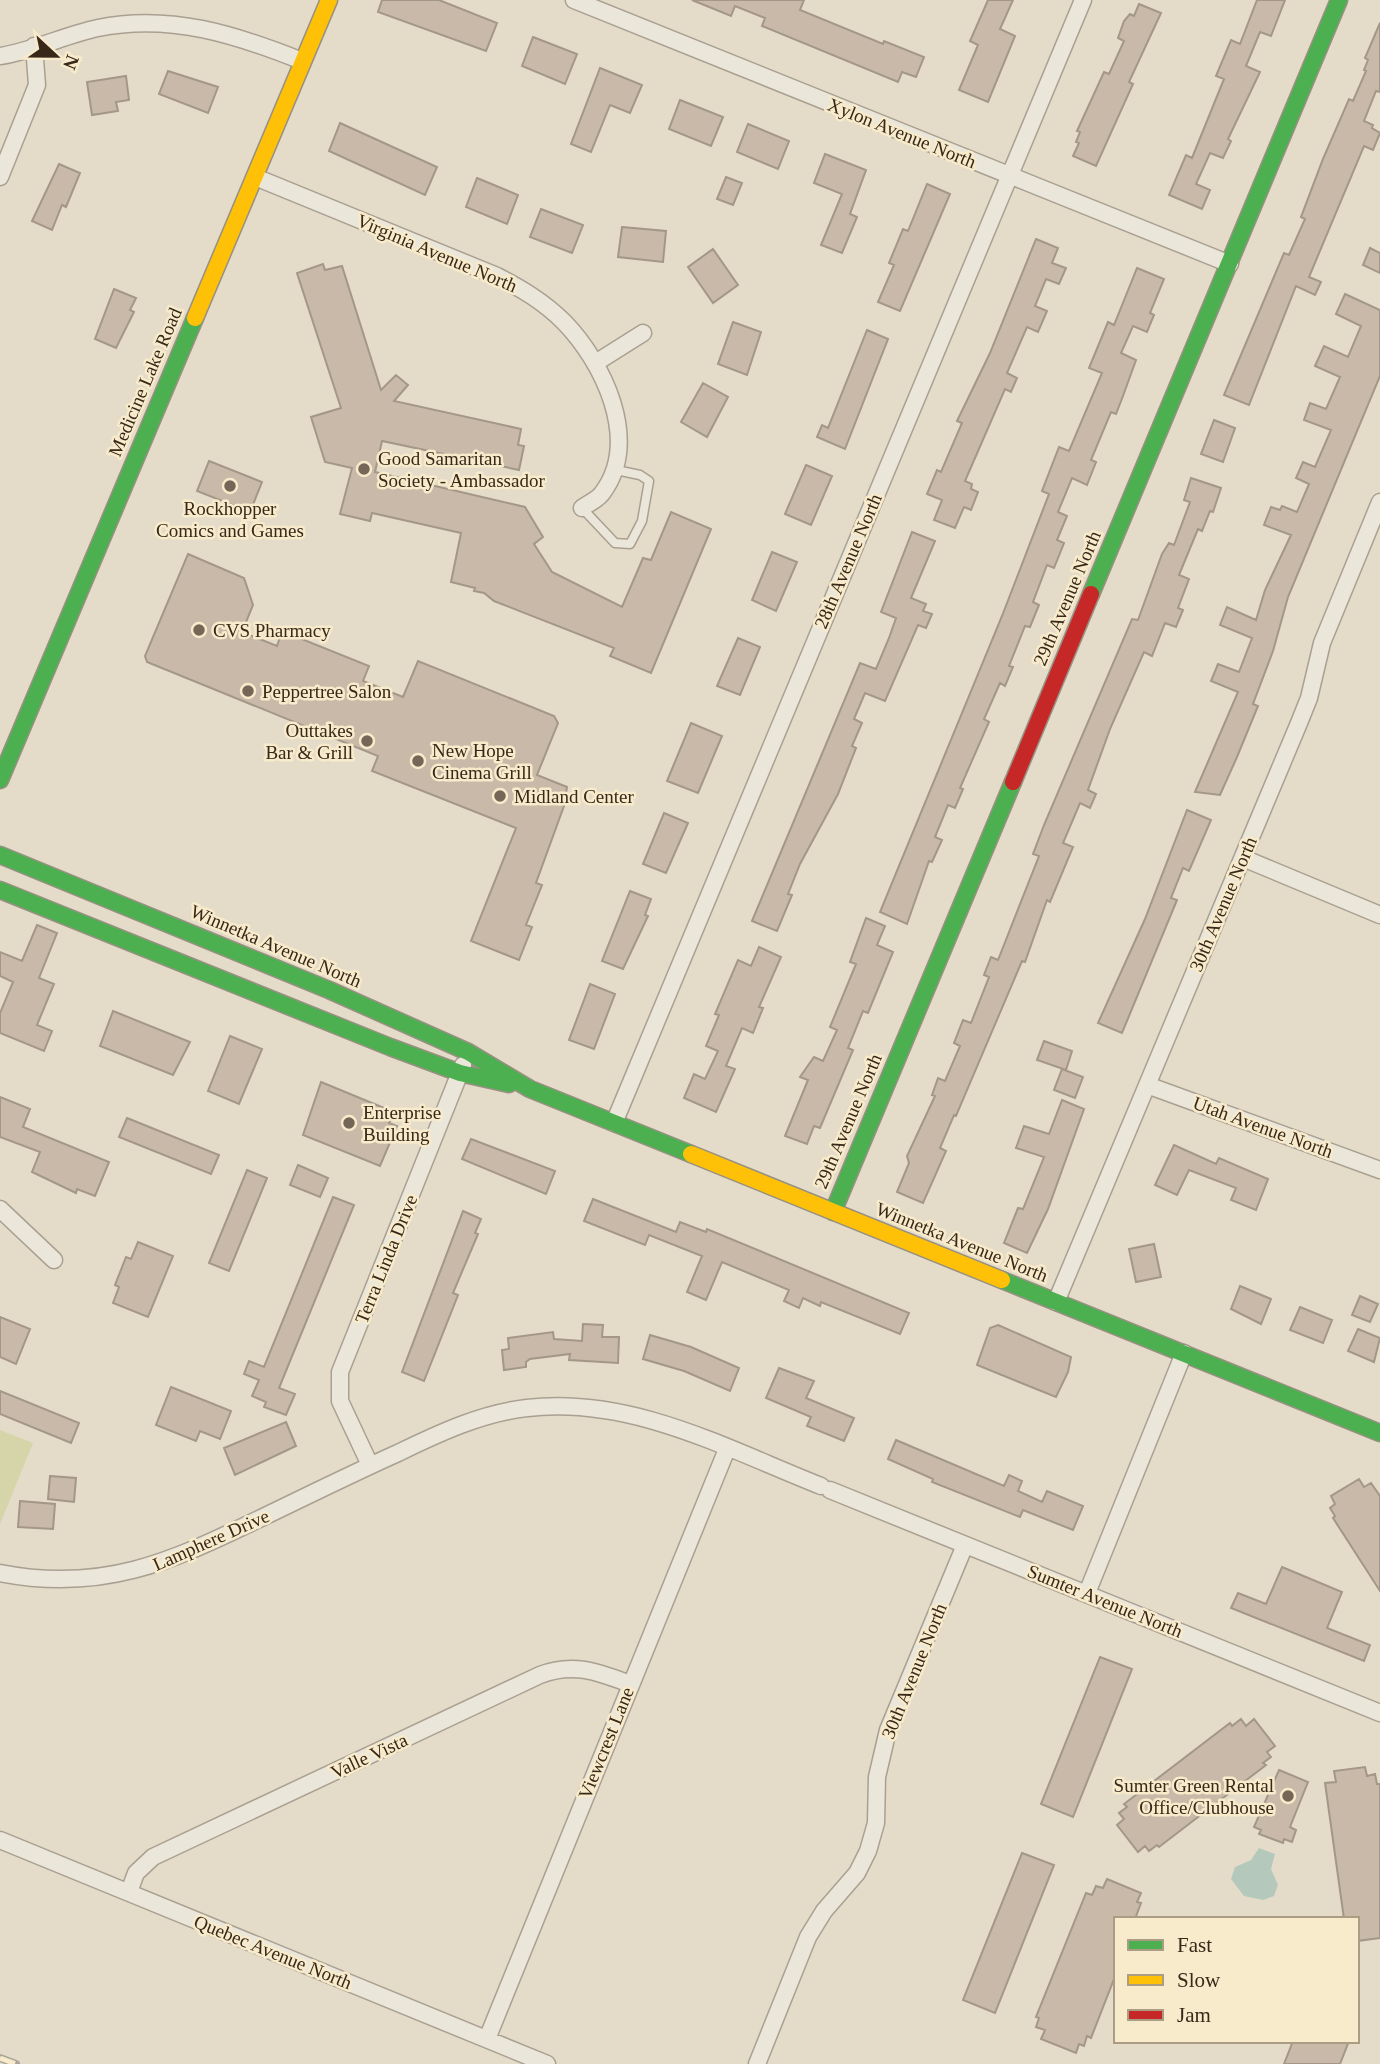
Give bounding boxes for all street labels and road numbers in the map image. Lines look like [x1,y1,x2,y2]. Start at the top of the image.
street label: Xylon Avenue North [825,94,980,173]
street label: Virginia Avenue North [354,210,521,297]
street label: Medicine Lake Road [104,304,186,459]
street label: 28th Avenue North [810,490,886,631]
street label: 29th Avenue North [1029,527,1105,668]
street label: 30th Avenue North [1185,833,1261,974]
street label: Winnetka Avenue North [187,900,365,992]
street label: 29th Avenue North [810,1050,886,1191]
street label: Utah Avenue North [1190,1092,1336,1162]
street label: Terra Linda Drive [351,1192,421,1326]
street label: Winnetka Avenue North [873,1198,1051,1286]
street label: Lamphere Drive [150,1505,272,1575]
street label: Sumter Avenue North [1024,1560,1186,1642]
street label: 30th Avenue North [877,1600,951,1742]
street label: Viewcrest Lane [574,1684,638,1802]
street label: Valle Vista [327,1729,411,1783]
street label: Quebec Avenue North [191,1911,355,1993]

